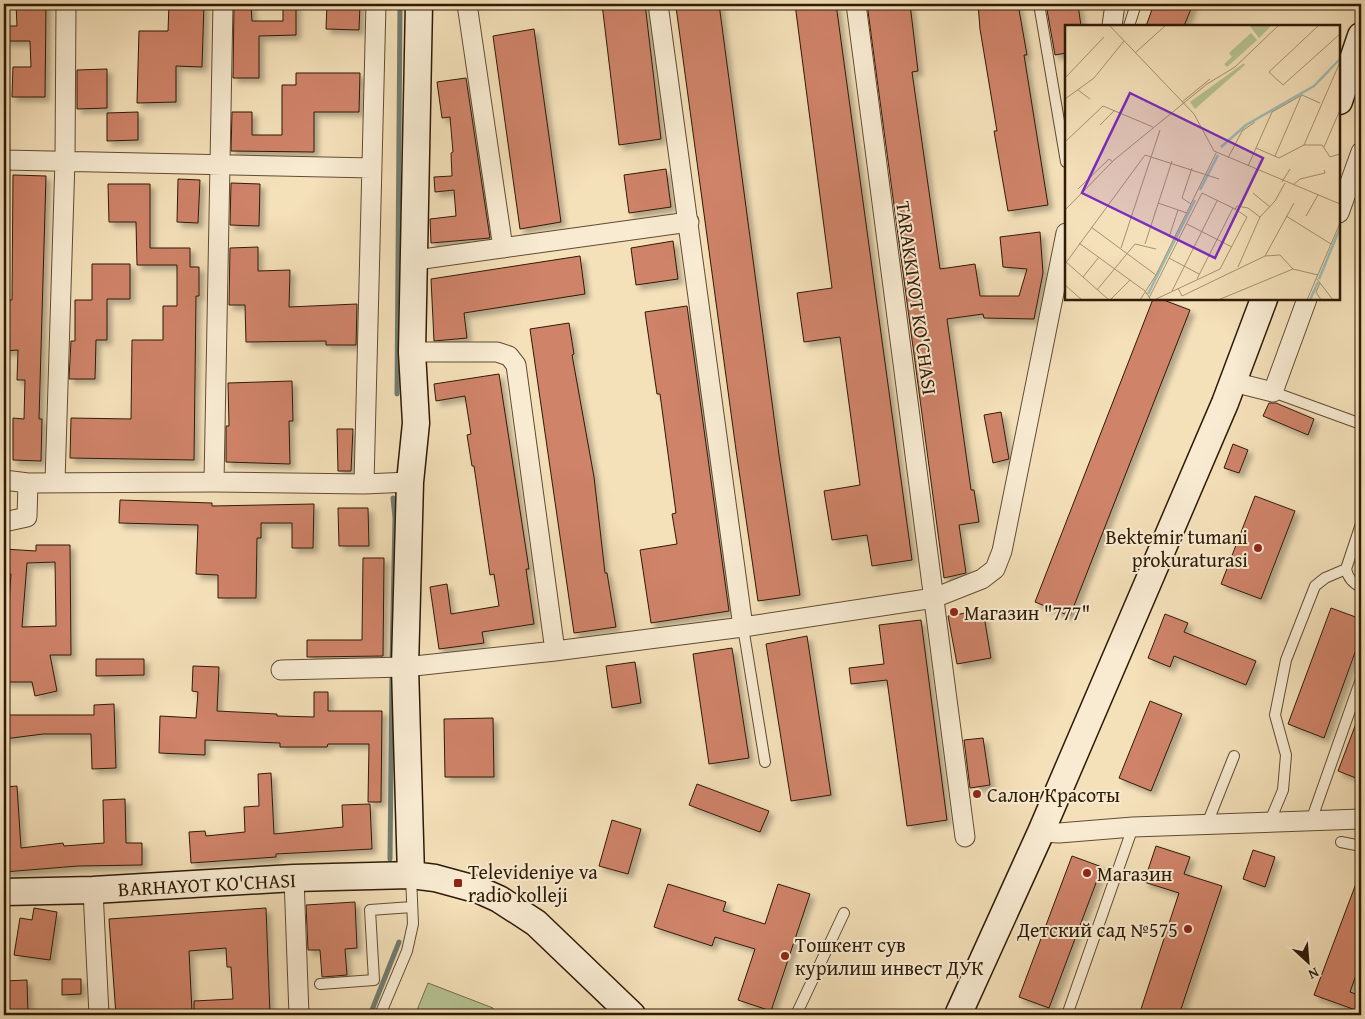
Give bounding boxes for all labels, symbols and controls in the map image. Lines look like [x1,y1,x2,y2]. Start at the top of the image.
inset map [1065,25,1340,300]
street label: TARAKKIYOT KO'CHASI [889,199,945,397]
place label: Bektemir tumani prokuraturasi [1106,522,1248,574]
marker: Bektemir tumani prokuraturasi [1252,542,1264,554]
place label: Магазин "777" [964,598,1090,627]
marker: Магазин "777" [948,606,960,618]
place label: Салон Красоты [987,780,1120,809]
marker: Салон Красоты [971,788,983,800]
place label: Televideniye va radio kolleji [468,857,598,909]
place label: Магазин [1097,859,1173,888]
street label: BARHAYOT KO'CHASI [117,865,297,903]
marker: Магазин [1081,867,1093,879]
marker: Televideniye va radio kolleji [452,877,464,889]
place label: Детский сад №575 [1016,915,1178,944]
marker: Детский сад №575 [1182,923,1194,935]
place label: Тошкент сув курилиш инвест ДУК [795,930,984,982]
north arrow [1282,936,1332,986]
marker: Тошкент сув курилиш инвест ДУК [779,950,791,962]
text: N [1305,963,1322,985]

